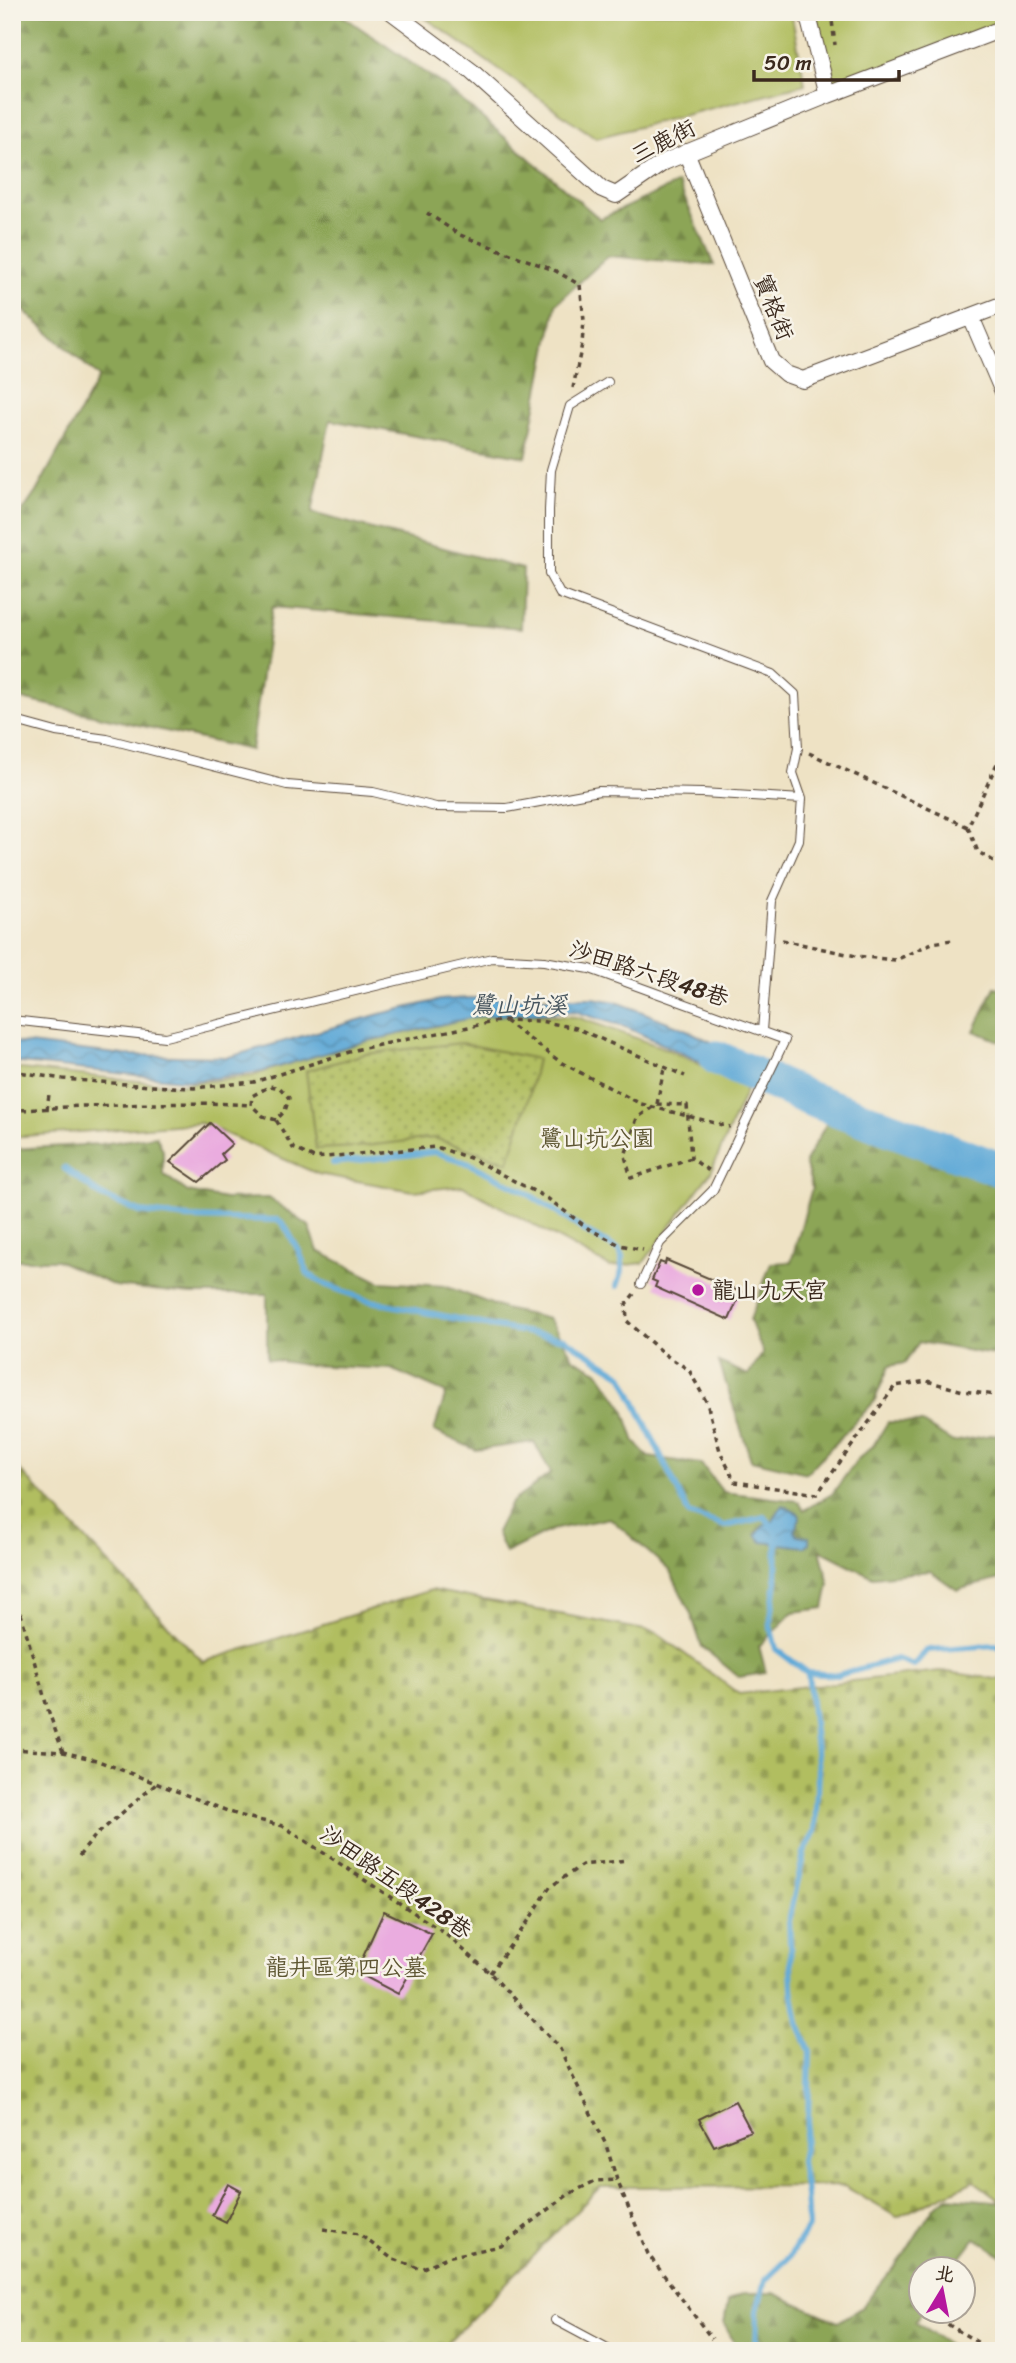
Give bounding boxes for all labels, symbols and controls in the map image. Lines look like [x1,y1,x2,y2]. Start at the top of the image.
scale bar [754,38,899,82]
text: 50 m [764,44,812,82]
street label: 三鹿街 [623,108,703,175]
street label: 寶格街 [742,268,805,347]
street label: 沙田路六段48巷 [563,928,735,1019]
water label: 鷺山坑溪 [471,984,569,1026]
park label: 鷺山坑公園 [540,1118,655,1159]
place label: 龍山九天宮 [712,1270,827,1311]
marker: 龍山九天宮 [690,1282,706,1298]
street label: 沙田路五段428巷 [310,1814,482,1951]
park label: 龍井區第四公墓 [266,1947,427,1988]
north arrow [908,2254,978,2324]
text: 北 [933,2256,957,2292]

